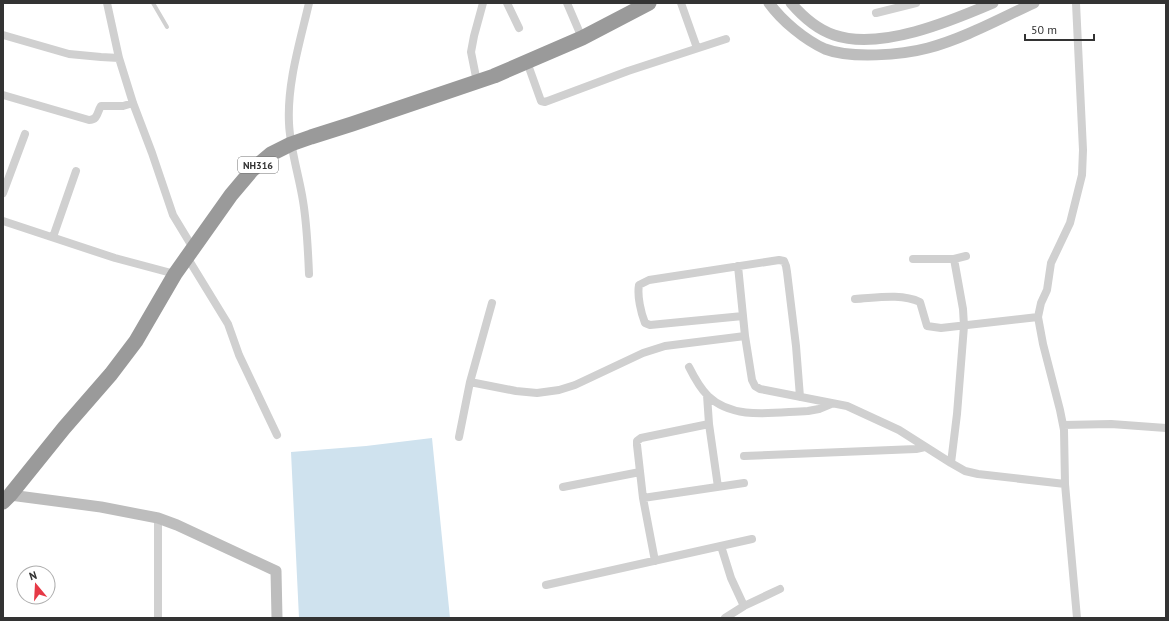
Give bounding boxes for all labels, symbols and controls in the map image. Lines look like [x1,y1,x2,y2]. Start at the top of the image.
scale bar [1025,16,1094,42]
text: 50 m [1031,22,1057,37]
road number: NH316 [238,157,278,173]
north arrow [16,565,56,605]
text: N [27,568,39,583]

